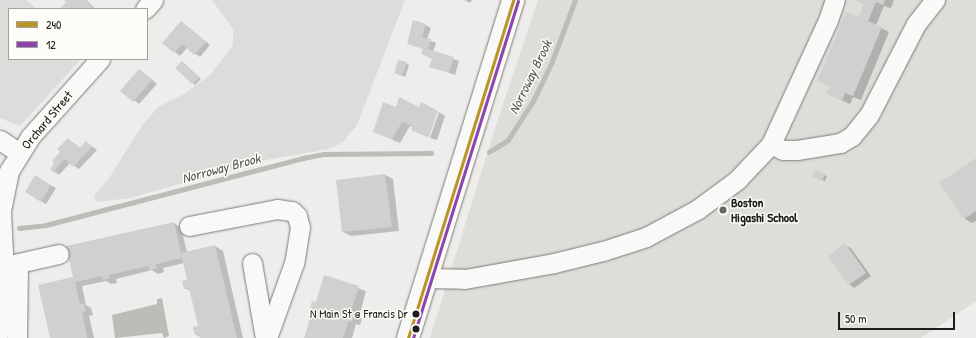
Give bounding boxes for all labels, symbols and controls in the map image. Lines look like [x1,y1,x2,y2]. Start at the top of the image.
legend [8,8,148,60]
text: 240 [46,16,62,33]
text: 12 [46,36,56,53]
water label: Norroway Brook [505,37,555,117]
street label: Orchard Street [18,88,76,152]
water label: Norroway Brook [180,150,262,186]
place label: Boston Higashi School [731,195,798,226]
marker: Boston Higashi School [718,205,728,215]
scale bar [840,304,957,330]
place label: N Main St @ Francis Dr [310,307,408,321]
marker: N Main St @ Francis Dr [411,309,421,319]
text: 50 m [845,310,866,327]
unlabelled marker [411,324,421,334]

